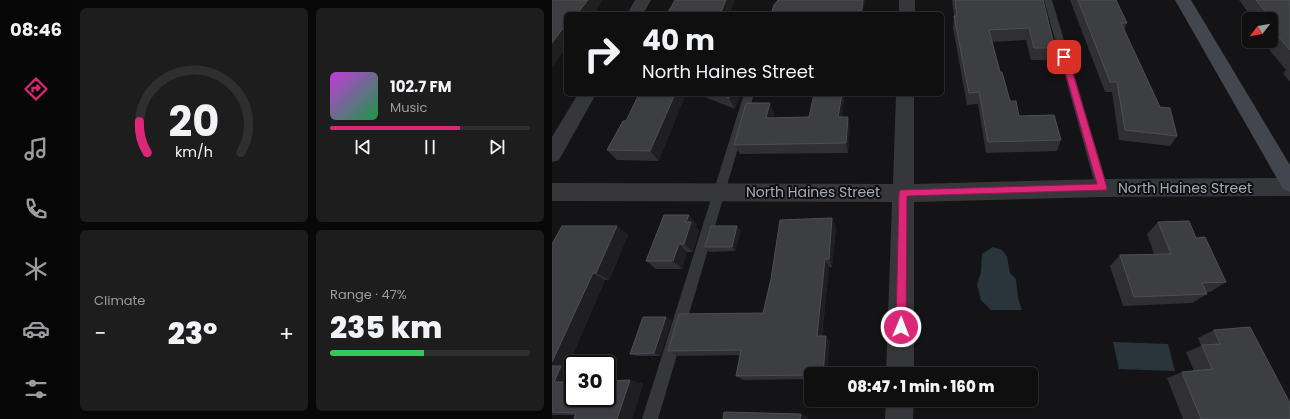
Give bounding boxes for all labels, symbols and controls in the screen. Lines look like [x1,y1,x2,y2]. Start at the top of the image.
north arrow [1242,12,1278,48]
map controls [1242,12,1278,48]
text: 08:46 [10,17,62,42]
text: 40 m [642,21,715,60]
icon: right [576,28,628,80]
pin [1047,40,1081,74]
icon: arrive [1053,46,1075,68]
text: North Haines Street [642,59,814,84]
icon: directions [22,75,50,103]
text: 102.7 FM [390,76,451,97]
text: 20 [169,92,219,151]
text: Music [390,98,427,117]
icon: music [22,135,50,163]
icon: previous [352,136,374,158]
icon: pause [419,136,441,158]
icon: next [486,136,508,158]
text: km/h [175,142,213,162]
street label: North Haines Street [1118,178,1252,198]
street label: North Haines Street [746,182,880,202]
icon: phone [22,195,50,223]
icon: climate [22,255,50,283]
text: Range · 47% [330,285,407,304]
text: Climate [94,291,145,310]
text: 235 km [330,306,442,349]
position arrow [880,306,922,348]
text: 23° [168,312,217,355]
icon: car [22,315,50,343]
text: − [94,318,106,349]
text: + [279,318,294,349]
speed limit sign: 30 [564,355,616,407]
icon: filters [22,375,50,403]
text: 08:47 · 1 min · 160 m [847,376,995,397]

